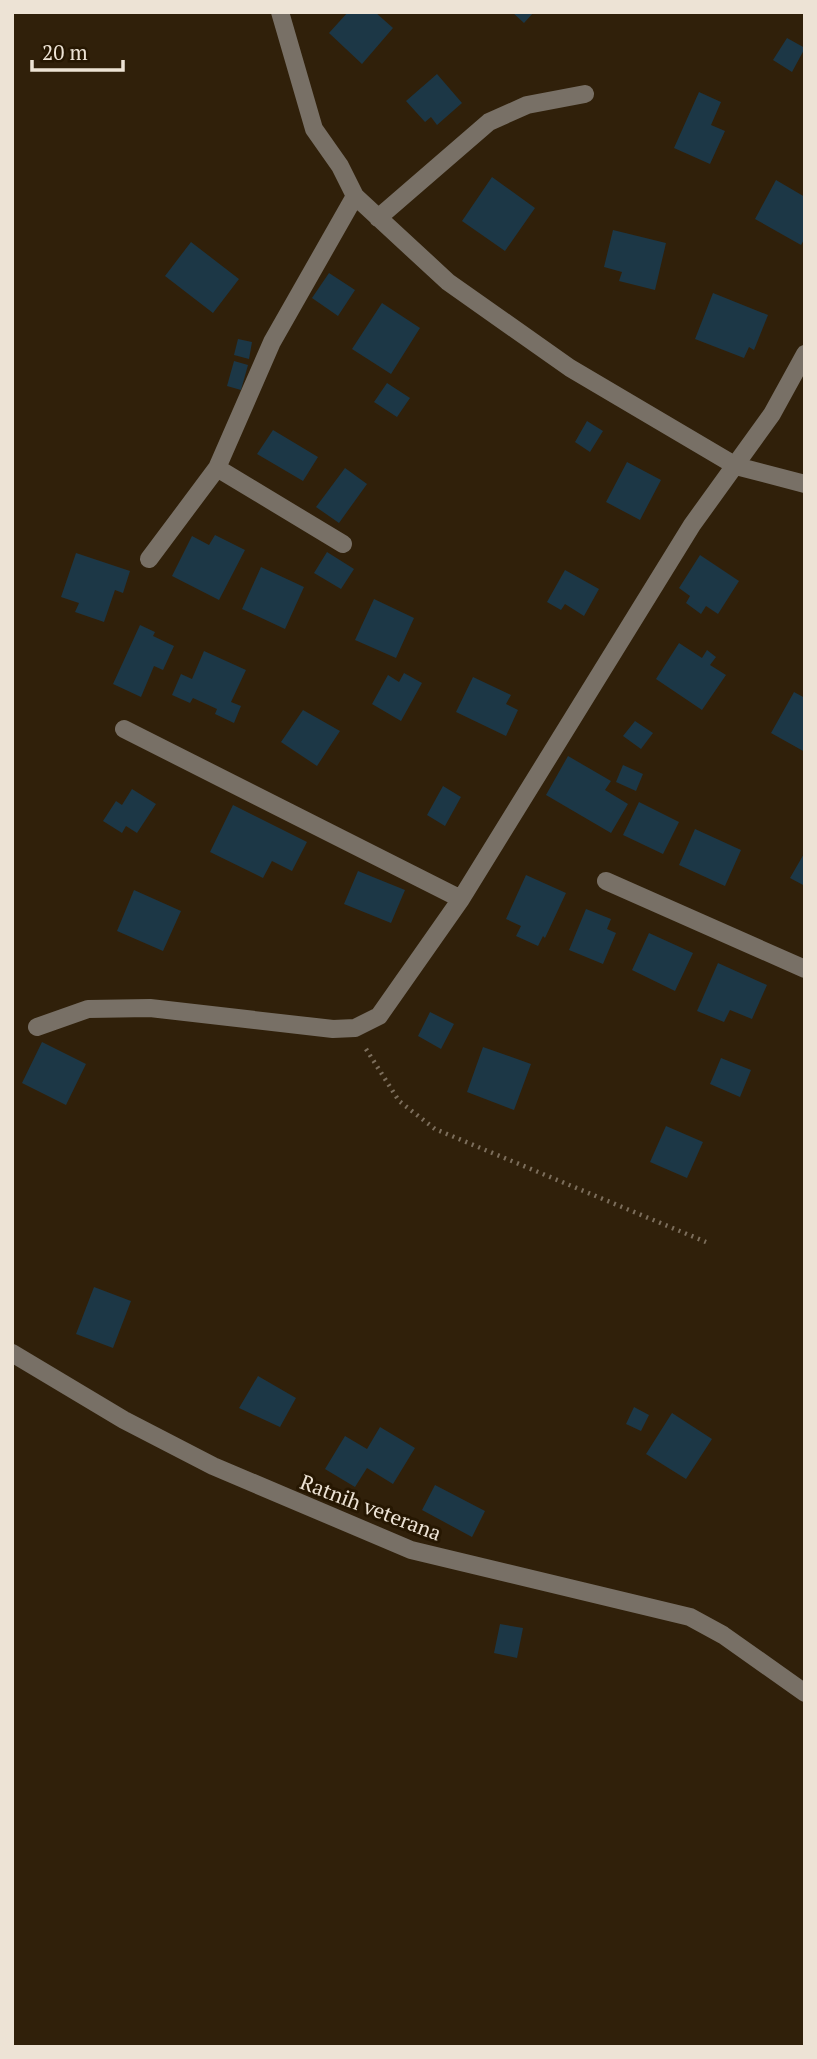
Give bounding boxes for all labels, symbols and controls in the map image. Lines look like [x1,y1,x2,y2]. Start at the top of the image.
scale bar [32,28,122,72]
text: 20 m [42,38,88,66]
street label: Ratnih veterana [296,1467,446,1547]

